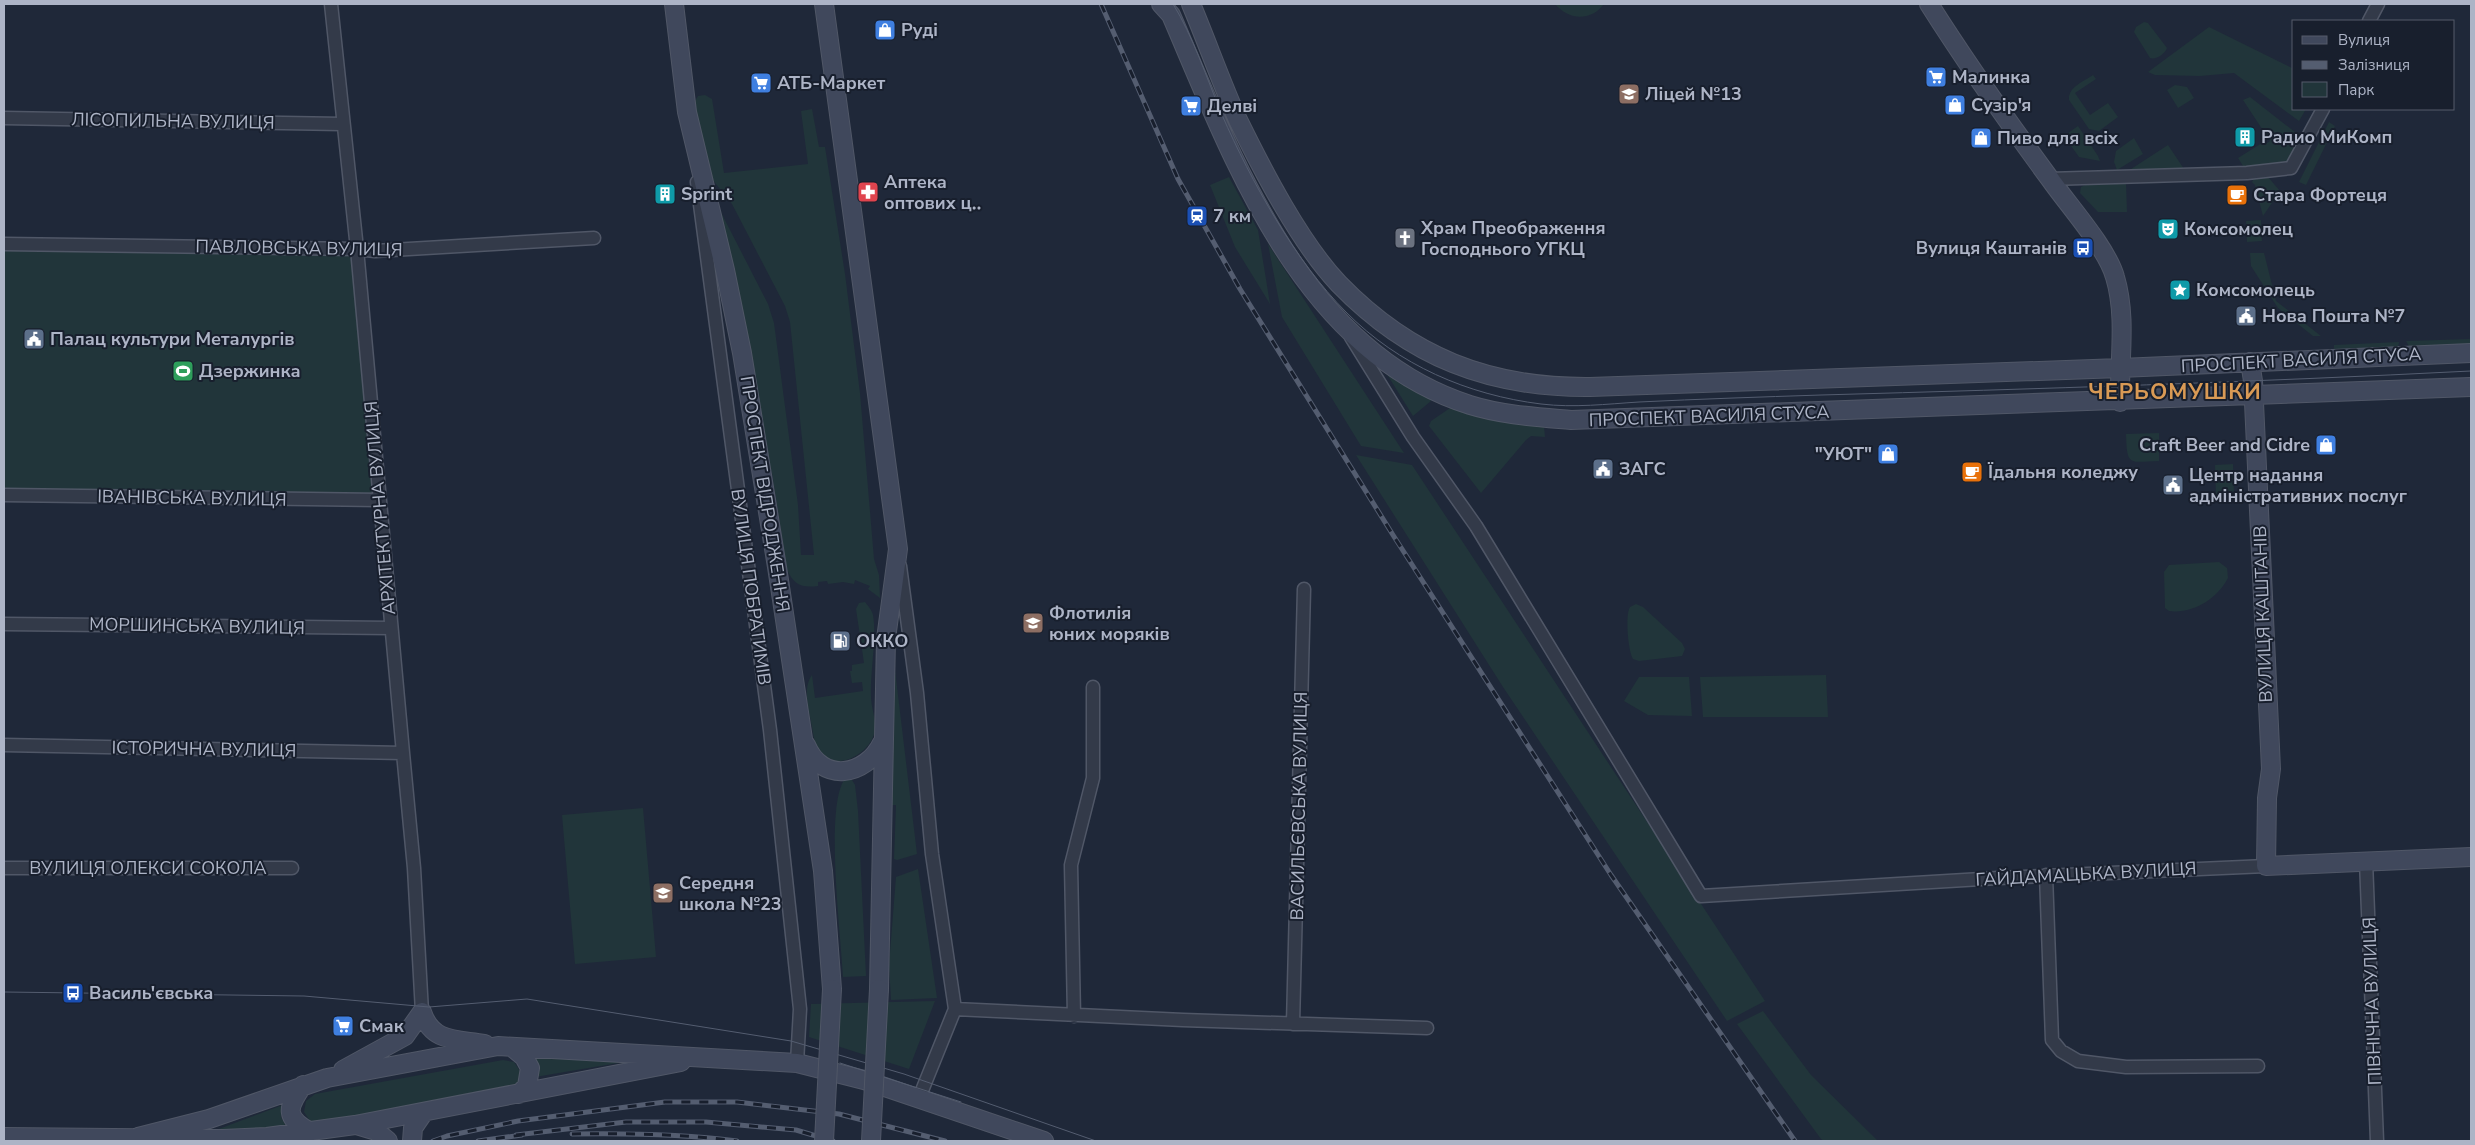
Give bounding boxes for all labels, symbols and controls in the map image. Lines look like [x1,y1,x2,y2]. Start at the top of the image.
shop icon: Рудi [873,18,897,42]
place label: Рудi [901,18,938,42]
legend [2292,20,2455,110]
text: Вулиця [2338,30,2390,50]
text: Залізниця [2338,55,2410,75]
supermarket icon: Малинка [1924,65,1948,89]
place label: Малинка [1952,65,2030,89]
supermarket icon: АТБ-Маркет [749,71,773,95]
place label: АТБ-Маркет [777,71,886,95]
text: Парк [2338,80,2374,100]
school or university icon: Ліцей №13 [1617,82,1641,106]
place label: Ліцей №13 [1645,82,1742,106]
shop icon: Сузір'я [1943,93,1967,117]
place label: Сузір'я [1971,93,2031,117]
supermarket icon: Делві [1179,94,1203,118]
place label: Делві [1207,94,1257,118]
street label: ЛІСОПИЛЬНА ВУЛИЦЯ [71,107,275,135]
building icon: Радио МиКомп [2233,125,2257,149]
place label: Радио МиКомп [2261,125,2392,149]
shop icon: Пиво для всіх [1969,126,1993,150]
place label: Пиво для всіх [1997,126,2119,150]
place label: Аптека оптових ц‥ [884,170,981,215]
pharmacy icon: Аптека оптових ц‥ [856,180,880,204]
building icon: Sprint [653,182,677,206]
place label: Sprint [681,182,732,206]
cafe icon: Стара Фортеця [2225,183,2249,207]
place label: Стара Фортеця [2253,183,2387,207]
station icon: 7 км [1185,204,1209,228]
place label: 7 км [1213,204,1251,228]
place label: Храм Преображення Господнього УГКЦ [1420,216,1606,261]
theatre icon: Комсомолец [2156,217,2180,241]
place label: Комсомолец [2184,217,2293,241]
church icon: Храм Преображення Господнього УГКЦ [1393,226,1417,250]
street label: ПАВЛОВСЬКА ВУЛИЦЯ [195,234,403,262]
place label: Вулиця Каштанів [1916,236,2067,260]
bus stop icon: Вулиця Каштанів [2071,236,2095,260]
place icon: Комсомолець [2168,278,2192,302]
place label: Комсомолець [2196,278,2315,302]
public building icon: Нова Пошта №7 [2234,304,2258,328]
place label: Нова Пошта №7 [2262,304,2405,328]
public building icon: Палац культури Металургів [22,327,46,351]
place label: Палац культури Металургів [50,327,294,351]
street label: ПРОСПЕКТ ВАСИЛЯ СТУСА [2180,342,2422,378]
sports icon: Дзержинка [171,359,195,383]
place label: Дзержинка [199,359,301,383]
street label: ПРОСПЕКТ ВІДРОДЖЕННЯ [734,374,796,614]
district label: ЧЕРЬОМУШКИ [2088,377,2262,407]
street label: АРХІТЕКТУРНА ВУЛИЦЯ [359,400,401,616]
street label: ПРОСПЕКТ ВАСИЛЯ СТУСА [1588,400,1830,432]
place label: Craft Beer and Cidre [2139,433,2310,457]
shop icon: Craft Beer and Cidre [2314,433,2338,457]
place label: "УЮТ" [1815,442,1872,466]
shop icon: "УЮТ" [1876,442,1900,466]
public building icon: ЗАГС [1591,457,1615,481]
place label: ЗАГС [1619,457,1666,481]
cafe icon: Їдальня коледжу [1960,460,1984,484]
place label: Їдальня коледжу [1987,460,2138,484]
place label: Центр надання адміністративних послуг [2189,463,2407,508]
public building icon: Центр надання адміністративних послуг [2161,473,2185,497]
street label: ІВАНІВСЬКА ВУЛИЦЯ [97,484,287,512]
street label: ВУЛИЦЯ ПОБРАТИМІВ [725,487,777,687]
street label: ВУЛИЦЯ КАШТАНІВ [2248,525,2278,703]
place label: Флотилія юних моряків [1049,601,1170,646]
school or university icon: Флотилія юних моряків [1021,611,1045,635]
street label: МОРШИНСЬКА ВУЛИЦЯ [89,612,305,640]
fuel station icon: ОККО [828,629,852,653]
place label: ОККО [856,629,908,653]
street label: ВАСИЛЬЄВСЬКА ВУЛИЦЯ [1285,691,1313,921]
street label: ІСТОРИЧНА ВУЛИЦЯ [111,735,297,763]
street label: ВУЛИЦЯ ОЛЕКСИ СОКОЛА [29,856,267,880]
street label: ГАЙДАМАЦЬКА ВУЛИЦЯ [1975,856,2197,892]
place label: Середня школа №23 [679,871,782,916]
school or university icon: Середня школа №23 [651,881,675,905]
street label: ПІВНІЧНА ВУЛИЦЯ [2357,916,2387,1086]
bus stop icon: Василь'євська [61,981,85,1005]
place label: Василь'євська [89,981,213,1005]
supermarket icon: Смак [331,1014,355,1038]
place label: Смак [359,1014,405,1038]

